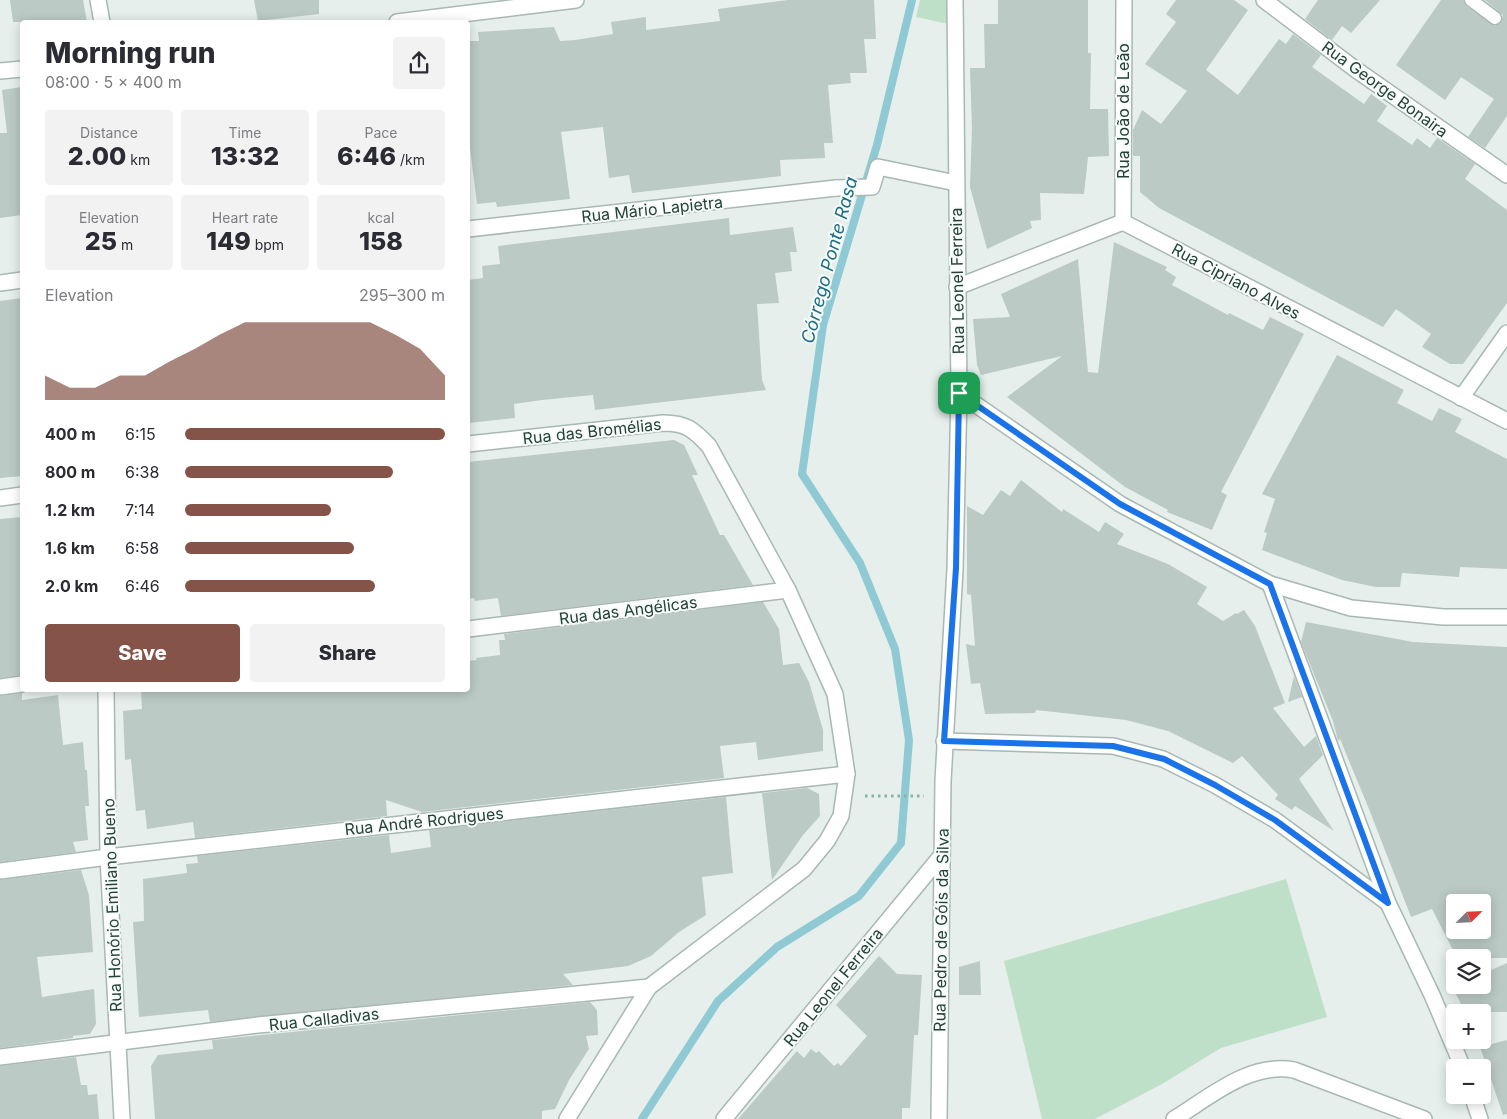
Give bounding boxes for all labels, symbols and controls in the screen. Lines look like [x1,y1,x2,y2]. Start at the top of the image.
text: Morning run [45,36,215,70]
button: share [393,37,445,89]
street label: Rua George Bonaira [1318,37,1452,141]
street label: Rua João de Leão [1113,43,1133,179]
text: 08:00 · 5 × 400 m [45,72,182,92]
text: Distance [80,124,138,141]
text: Time [229,124,261,141]
text: Pace [365,124,397,141]
text: 2.00 [68,141,126,171]
text: 13:32 [211,141,279,171]
text: 6:46 [337,141,396,171]
text: km [126,151,150,168]
text: /km [396,151,425,168]
water label: Córrego Ponte Rasa [797,174,861,346]
street label: Rua Mário Lapietra [580,192,724,226]
street label: Rua Leonel Ferreira [946,207,968,355]
text: Elevation [79,209,139,226]
text: Heart rate [212,209,278,226]
text: kcal [368,209,394,226]
text: 25 [85,226,117,256]
text: 149 [206,226,251,256]
text: 158 [359,226,403,256]
text: m [117,236,133,253]
text: bpm [251,236,284,253]
street label: Rua Cipriano Alves [1168,239,1304,323]
text: Elevation [45,285,114,305]
text: 295–300 m [359,285,445,305]
pin [938,372,980,414]
icon: arrive [945,379,973,407]
street label: Rua das Bromélias [522,414,662,448]
text: 400 m [45,424,96,444]
text: 6:15 [125,424,156,444]
text: 800 m [45,462,95,482]
text: 6:38 [125,462,159,482]
text: 1.2 km [45,500,95,520]
text: 7:14 [125,500,155,520]
text: 1.6 km [45,538,95,558]
text: 6:58 [125,538,159,558]
text: 2.0 km [45,576,98,596]
text: 6:46 [125,576,160,596]
street label: Rua das Angélicas [558,592,698,628]
button: Save [45,624,240,682]
button: Share [250,624,445,682]
street label: Rua Honório Emiliano Bueno [98,798,126,1012]
street label: Rua André Rodrigues [344,803,504,839]
street label: Rua Pedro de Góis da Silva [929,828,953,1032]
north arrow [1446,894,1491,939]
map controls [1446,894,1491,1104]
street label: Rua Leonel Ferreira [779,924,887,1050]
button: layers [1446,949,1491,994]
street label: Rua Calladivas [268,1003,380,1035]
button: + [1446,1004,1491,1049]
button: − [1446,1059,1491,1104]

